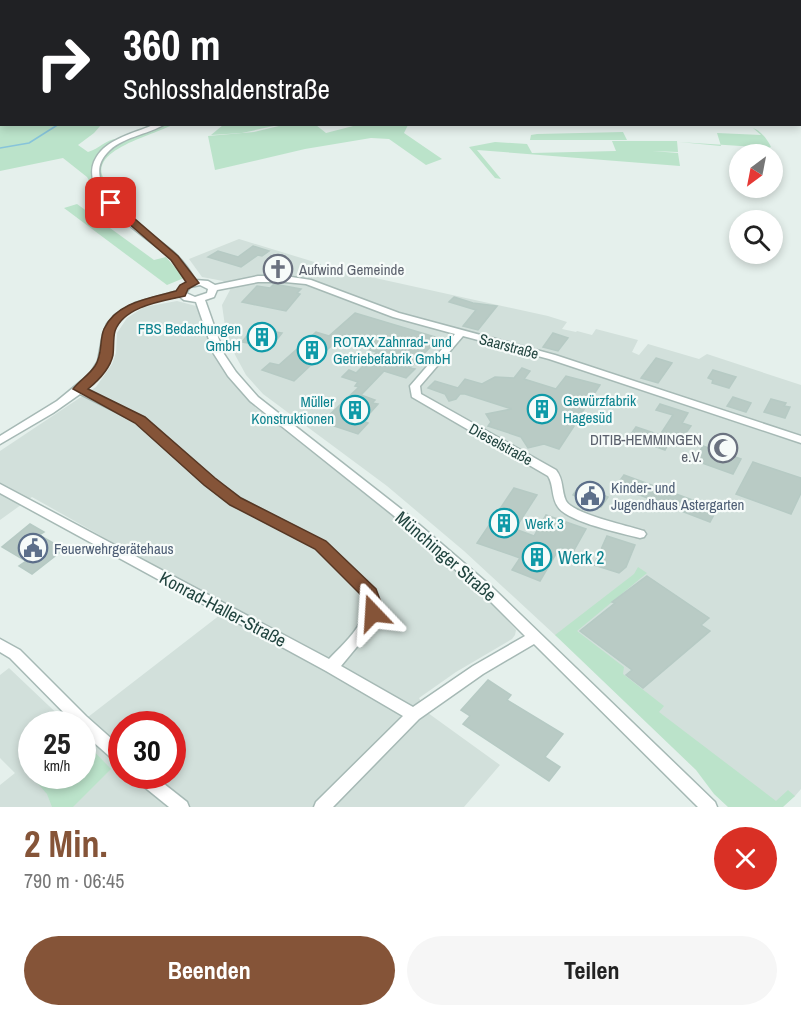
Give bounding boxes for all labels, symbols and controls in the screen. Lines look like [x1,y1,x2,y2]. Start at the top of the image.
text: 360 m [123,17,221,73]
icon: right [24,24,102,102]
text: Schlosshaldenstraße [123,71,330,107]
north arrow [729,144,783,198]
map controls [729,144,783,264]
pin [85,177,136,228]
icon: arrive [94,186,127,219]
button: search [729,210,783,264]
church icon: Aufwind Gemeinde [262,253,294,285]
place label: Aufwind Gemeinde [298,259,404,280]
place label: FBS Bedachungen GmbH [138,318,241,356]
building icon: FBS Bedachungen GmbH [246,321,278,353]
street label: Saarstraße [477,328,541,364]
place label: ROTAX Zahnrad- und Getriebefabrik GmbH [333,331,452,369]
building icon: ROTAX Zahnrad- und Getriebefabrik GmbH [296,334,328,366]
place label: Gewürzfabrik Hagesüd [563,390,637,428]
place label: Müller Konstruktionen [251,391,334,429]
building icon: Gewürzfabrik Hagesüd [526,393,558,425]
building icon: Müller Konstruktionen [339,394,371,426]
street label: Dieselstraße [465,418,537,470]
place label: DITIB-HEMMINGEN e.V. [590,429,702,467]
mosque icon: DITIB-HEMMINGEN e.V. [707,432,739,464]
place label: Kinder- und Jugendhaus Astergarten [611,477,744,515]
public building icon: Kinder- und Jugendhaus Astergarten [574,480,606,512]
street label: Münchinger Straße [390,505,502,607]
building icon: Werk 3 [488,507,520,539]
place label: Werk 3 [525,513,564,534]
public building icon: Feuerwehrgerätehaus [17,532,49,564]
place label: Feuerwehrgerätehaus [54,538,174,559]
building icon: Werk 2 [521,541,553,573]
place label: Werk 2 [558,545,605,570]
street label: Konrad-Haller-Straße [155,565,291,653]
position arrow [341,581,405,645]
speed limit sign: 30 [108,711,186,789]
text: 25 [43,723,71,763]
text: km/h [44,755,70,776]
text: 2 Min. [24,820,108,868]
button: close [714,827,777,890]
text: 790 m · 06:45 [24,867,124,894]
button: Beenden [24,936,395,1005]
button: Teilen [407,936,777,1005]

